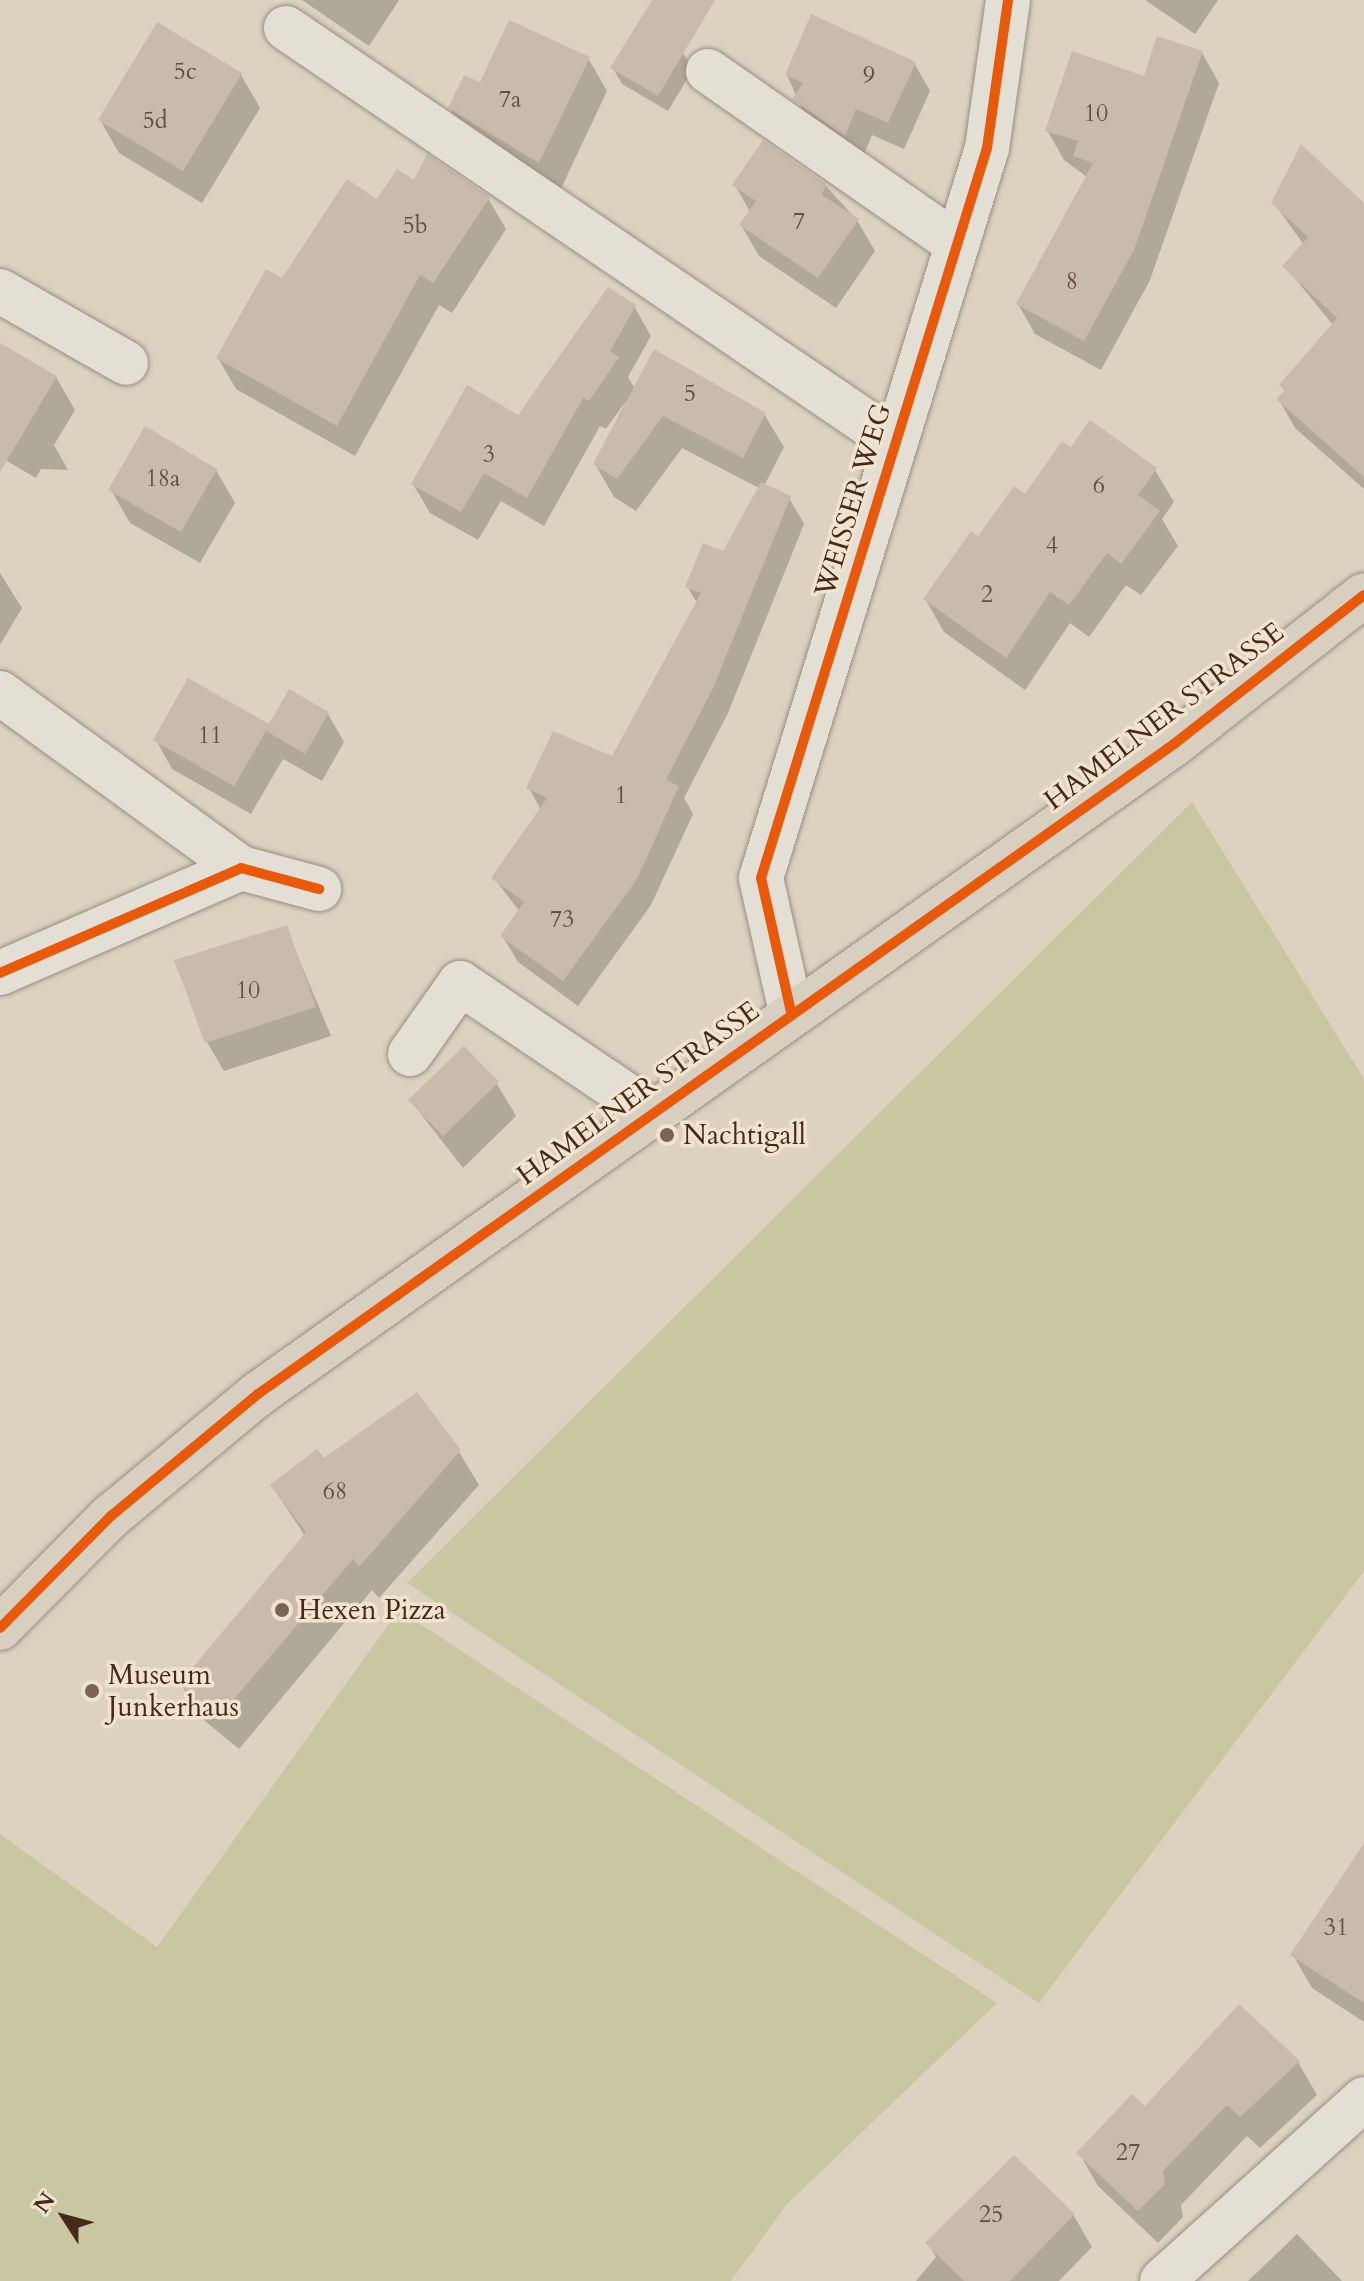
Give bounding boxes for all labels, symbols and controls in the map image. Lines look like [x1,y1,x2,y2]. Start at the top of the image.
house number: 5c [173,58,197,86]
house number: 9 [863,62,875,90]
house number: 7a [499,86,521,114]
house number: 10 [1084,100,1108,128]
house number: 5d [142,107,168,135]
house number: 7 [793,208,805,236]
house number: 5b [402,212,428,240]
house number: 8 [1066,268,1078,296]
house number: 5 [684,380,696,408]
street label: WEISSER WEG [808,399,898,601]
house number: 3 [483,441,495,469]
house number: 18a [146,465,180,493]
house number: 6 [1093,472,1105,500]
house number: 4 [1046,532,1058,560]
house number: 2 [981,581,993,609]
street label: HAMELNER STRASSE [1038,615,1290,817]
house number: 11 [198,722,222,750]
house number: 1 [615,782,627,810]
house number: 73 [550,906,574,934]
house number: 10 [236,977,260,1005]
street label: HAMELNER STRASSE [510,994,766,1192]
place label: Nachtigall [683,1118,806,1152]
marker: Nachtigall [658,1126,676,1144]
house number: 68 [323,1478,347,1506]
place label: Hexen Pizza [298,1593,446,1627]
marker: Hexen Pizza [273,1601,291,1619]
place label: Museum Junkerhaus [108,1658,239,1724]
marker: Museum Junkerhaus [83,1682,101,1700]
house number: 31 [1324,1914,1348,1942]
house number: 27 [1116,2139,1140,2167]
north arrow [24,2177,104,2257]
text: N [27,2186,62,2219]
house number: 25 [979,2201,1003,2229]

